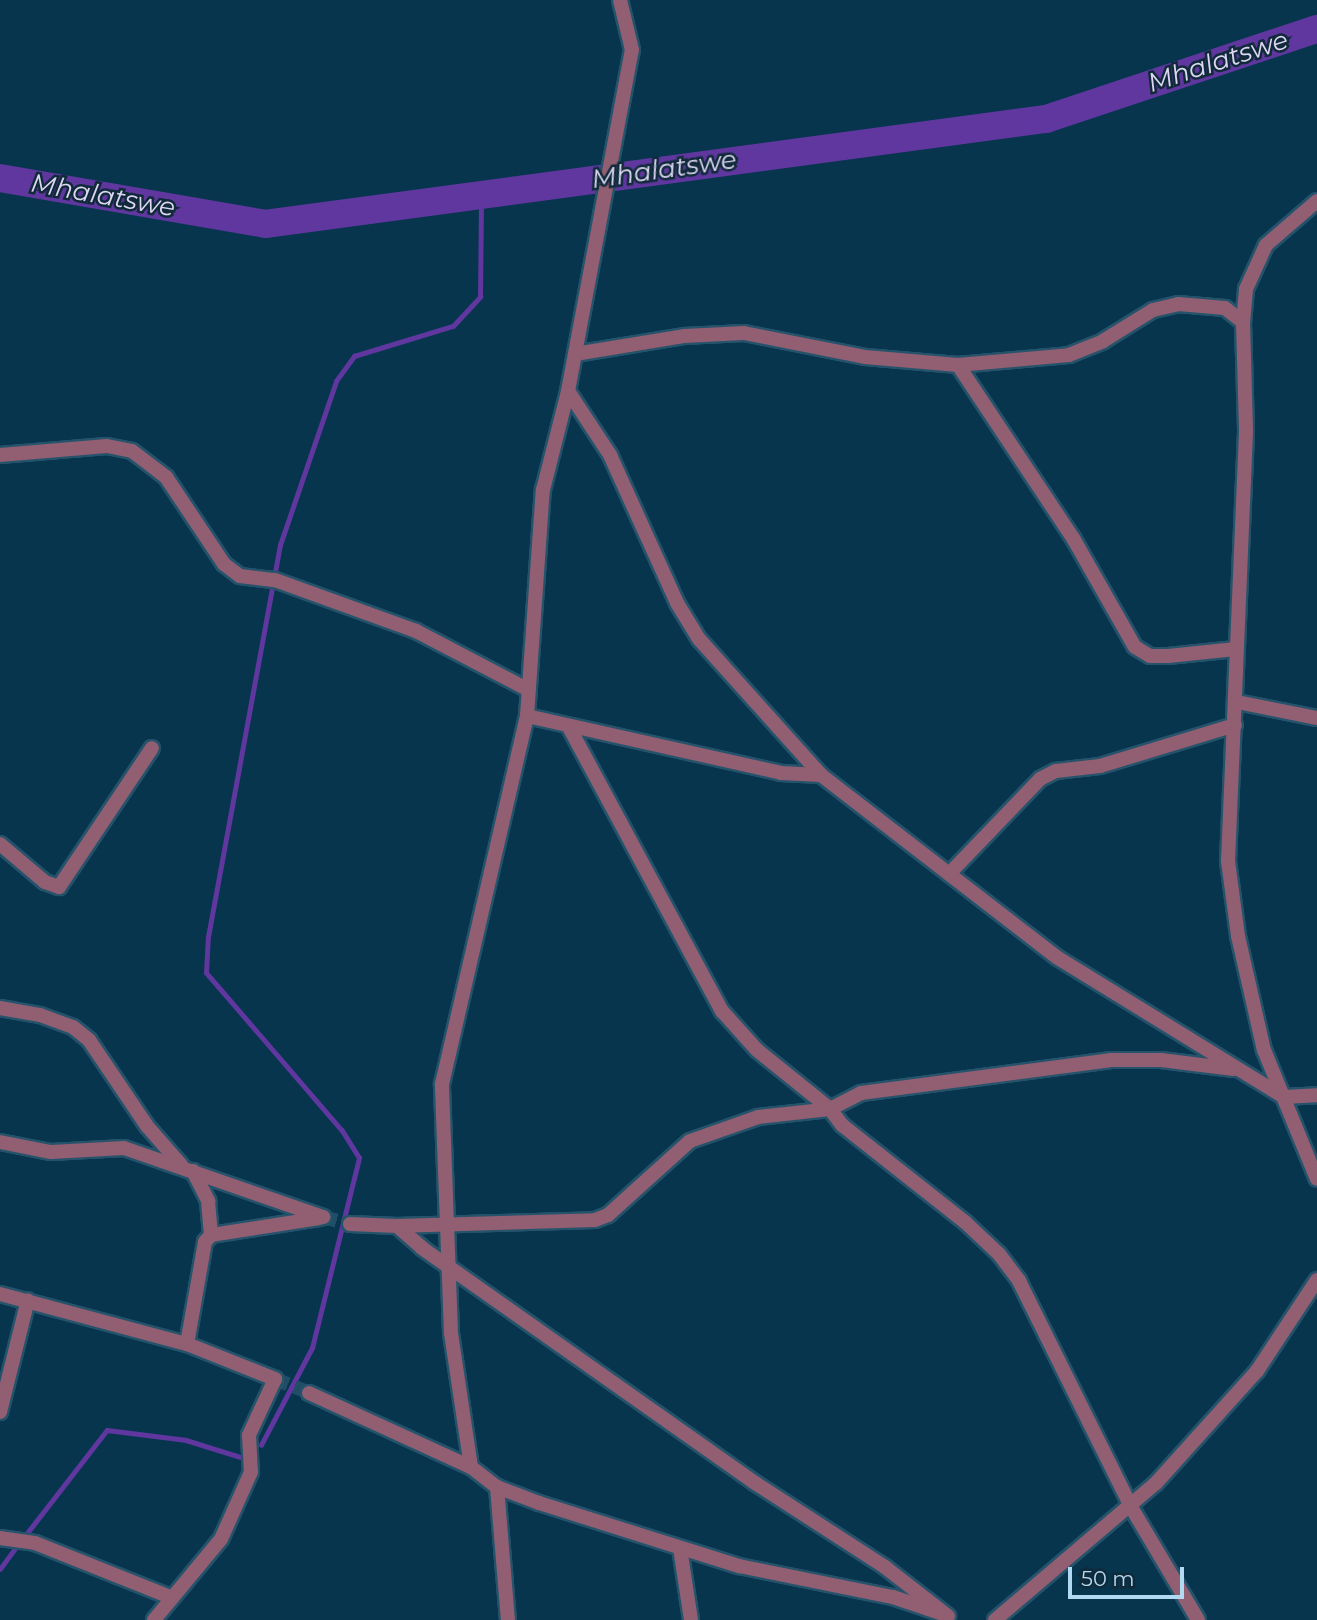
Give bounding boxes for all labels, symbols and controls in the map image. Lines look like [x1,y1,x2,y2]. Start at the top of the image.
water label: Mhalatswe [1144,25,1292,99]
water label: Mhalatswe [590,144,738,196]
water label: Mhalatswe [28,168,178,224]
scale bar [1072,1554,1188,1598]
text: 50 m [1081,1566,1135,1591]

